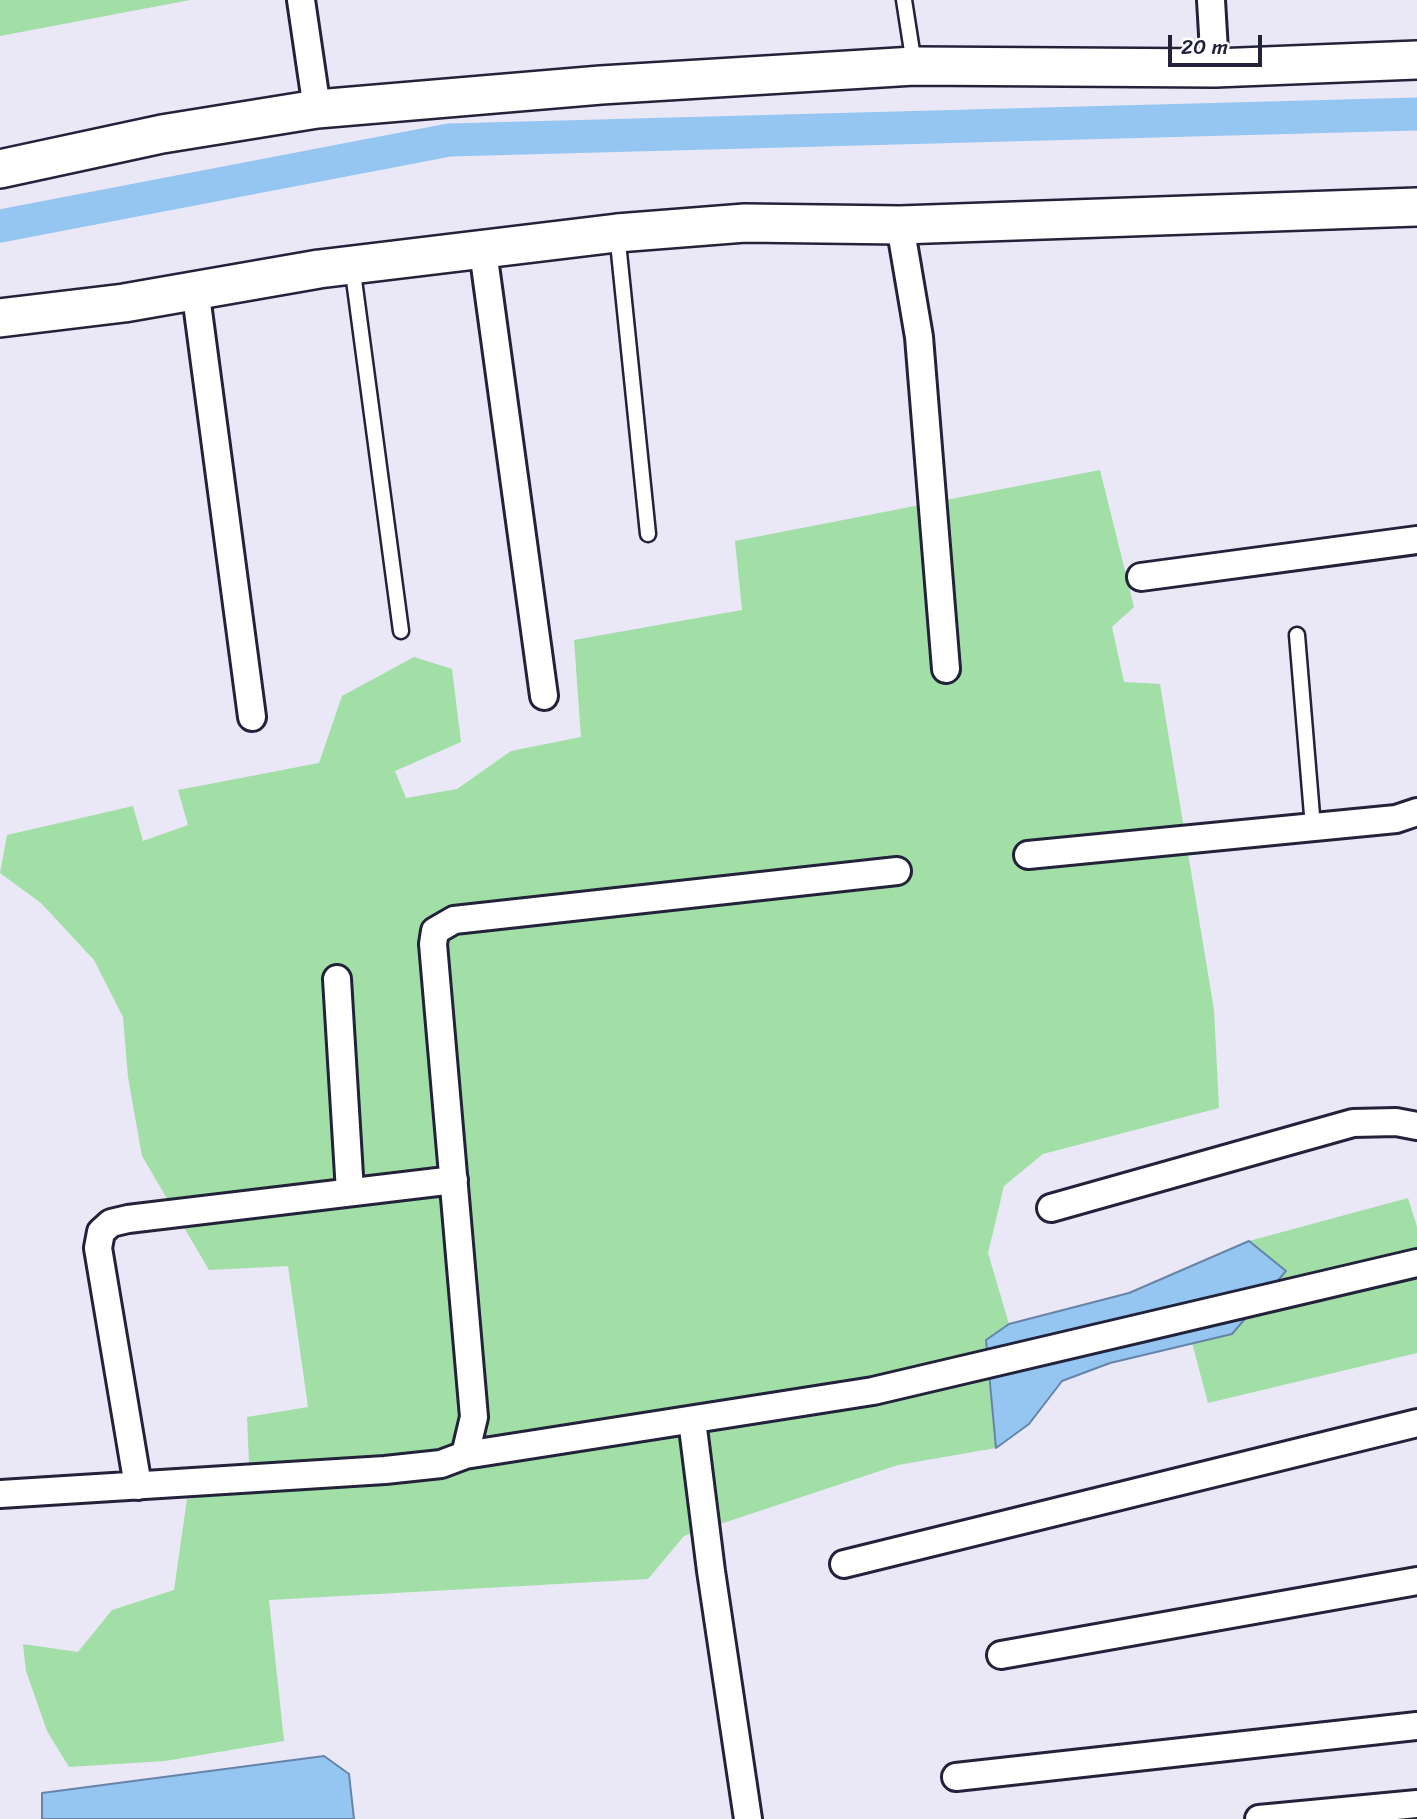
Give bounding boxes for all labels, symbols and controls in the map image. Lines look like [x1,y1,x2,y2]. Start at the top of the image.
scale bar [1172,21,1266,65]
text: 20 m [1181,28,1228,66]

